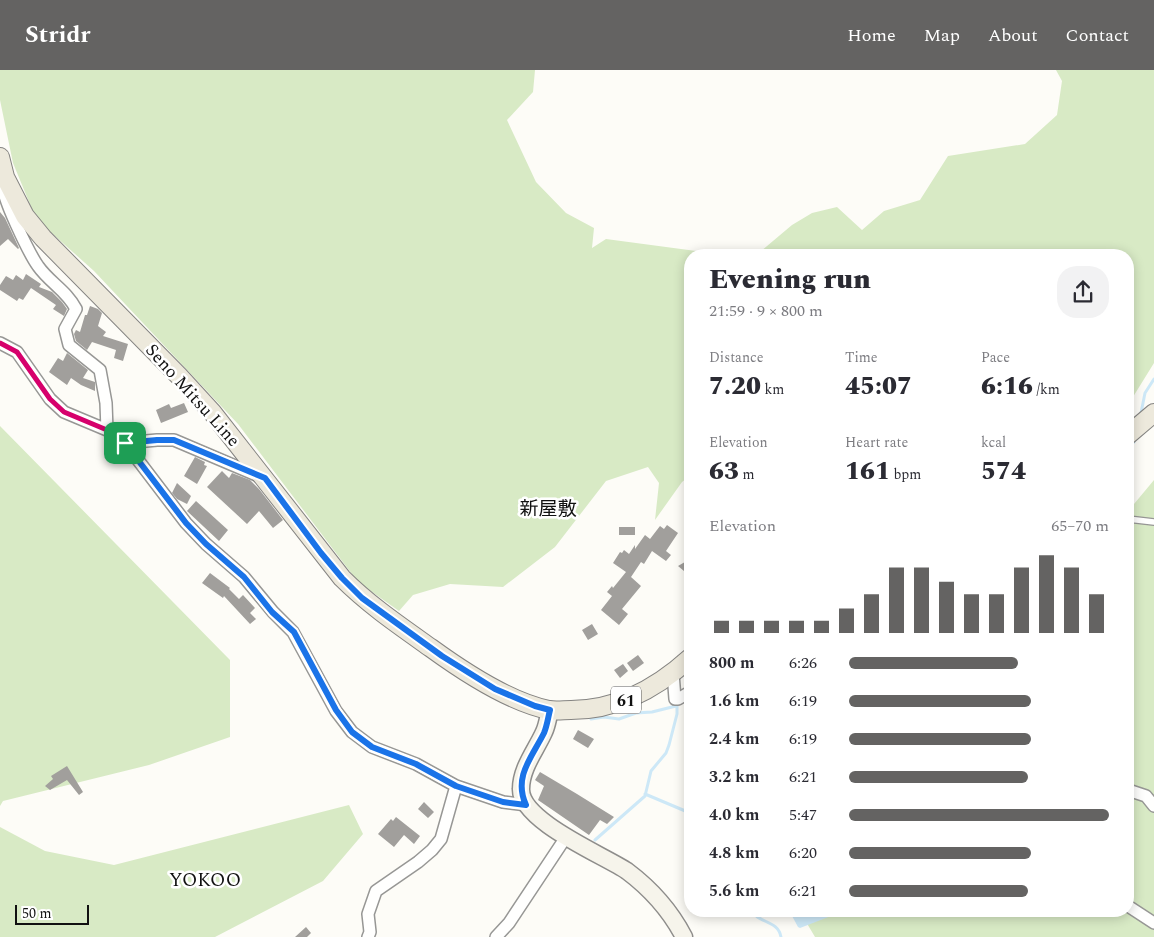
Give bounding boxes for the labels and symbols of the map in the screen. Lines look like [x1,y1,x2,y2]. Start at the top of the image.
street label: Seno Mitsu Line [139,338,247,453]
pin [104,422,146,464]
district label: 新屋敷 [519,495,577,524]
road number: 61 [611,686,641,714]
district label: YOKOO [169,866,241,895]
scale bar [15,902,89,925]

